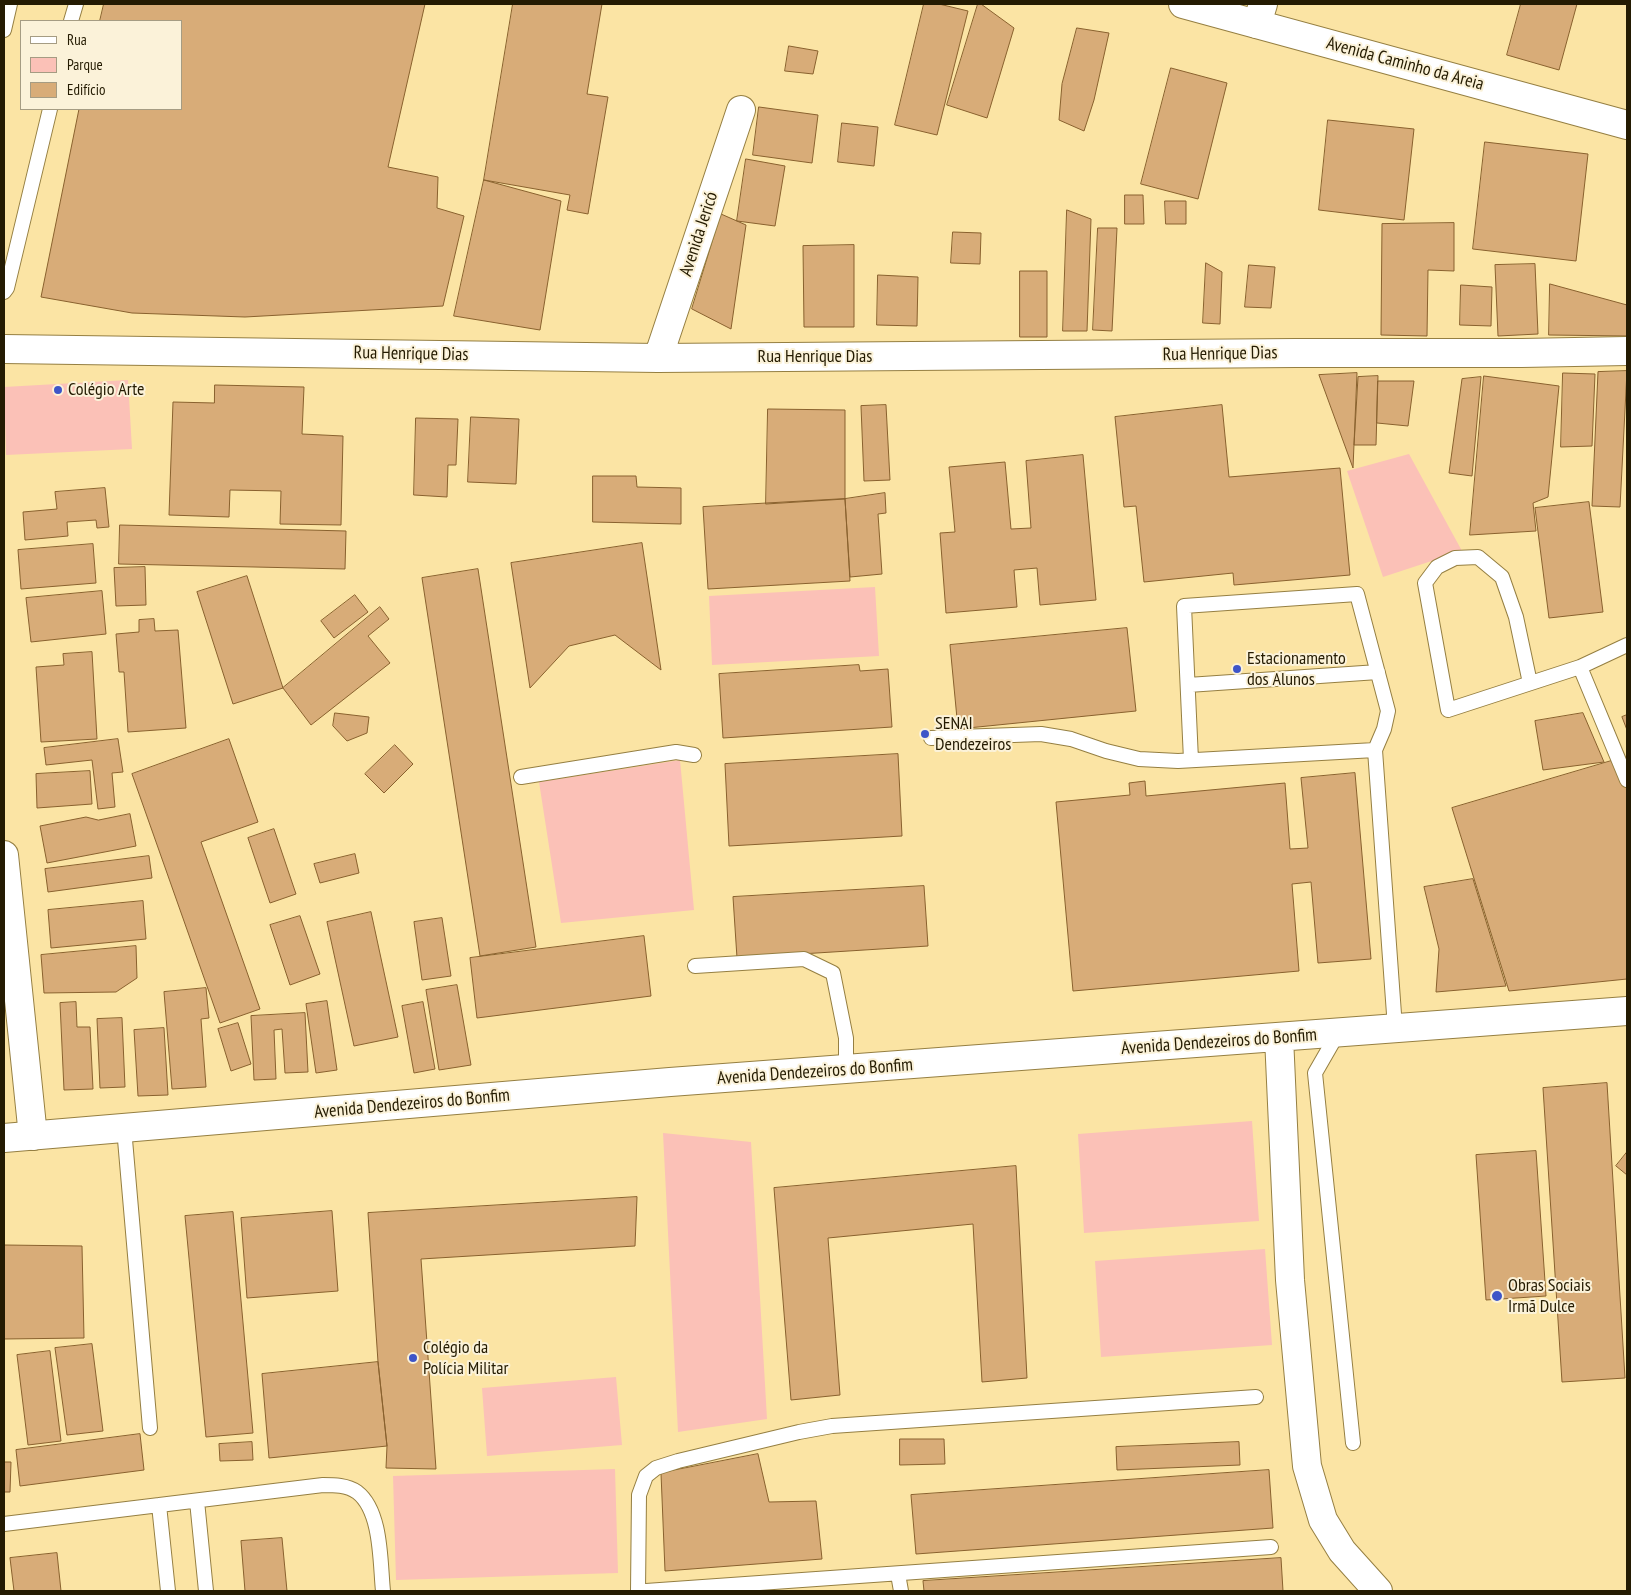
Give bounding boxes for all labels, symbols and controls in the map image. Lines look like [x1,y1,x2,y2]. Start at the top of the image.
legend [20,20,182,110]
text: Rua [67,30,87,49]
street label: Avenida Caminho da Areia [1324,33,1486,95]
text: Parque [67,55,103,74]
text: Edifício [67,80,105,99]
street label: Avenida Jericó [675,189,723,279]
street label: Rua Henrique Dias [353,342,469,366]
street label: Rua Henrique Dias [1162,342,1278,366]
street label: Rua Henrique Dias [758,346,872,368]
place label: Colégio Arte [68,379,144,401]
marker: Colégio Arte [52,384,64,396]
place label: Estacionamento dos Alunos [1247,648,1346,691]
marker: Estacionamento dos Alunos [1231,663,1243,675]
place label: SENAI Dendezeiros [935,713,1011,756]
marker: SENAI Dendezeiros [919,728,931,740]
street label: Avenida Dendezeiros do Bonfim [1120,1024,1318,1060]
street label: Avenida Dendezeiros do Bonfim [716,1054,914,1090]
street label: Avenida Dendezeiros do Bonfim [313,1085,511,1123]
place label: Obras Sociais Irmã Dulce [1508,1275,1591,1318]
marker: Obras Sociais Irmã Dulce [1490,1289,1504,1303]
place label: Colégio da Polícia Militar [423,1337,508,1380]
marker: Colégio da Polícia Militar [407,1352,419,1364]

